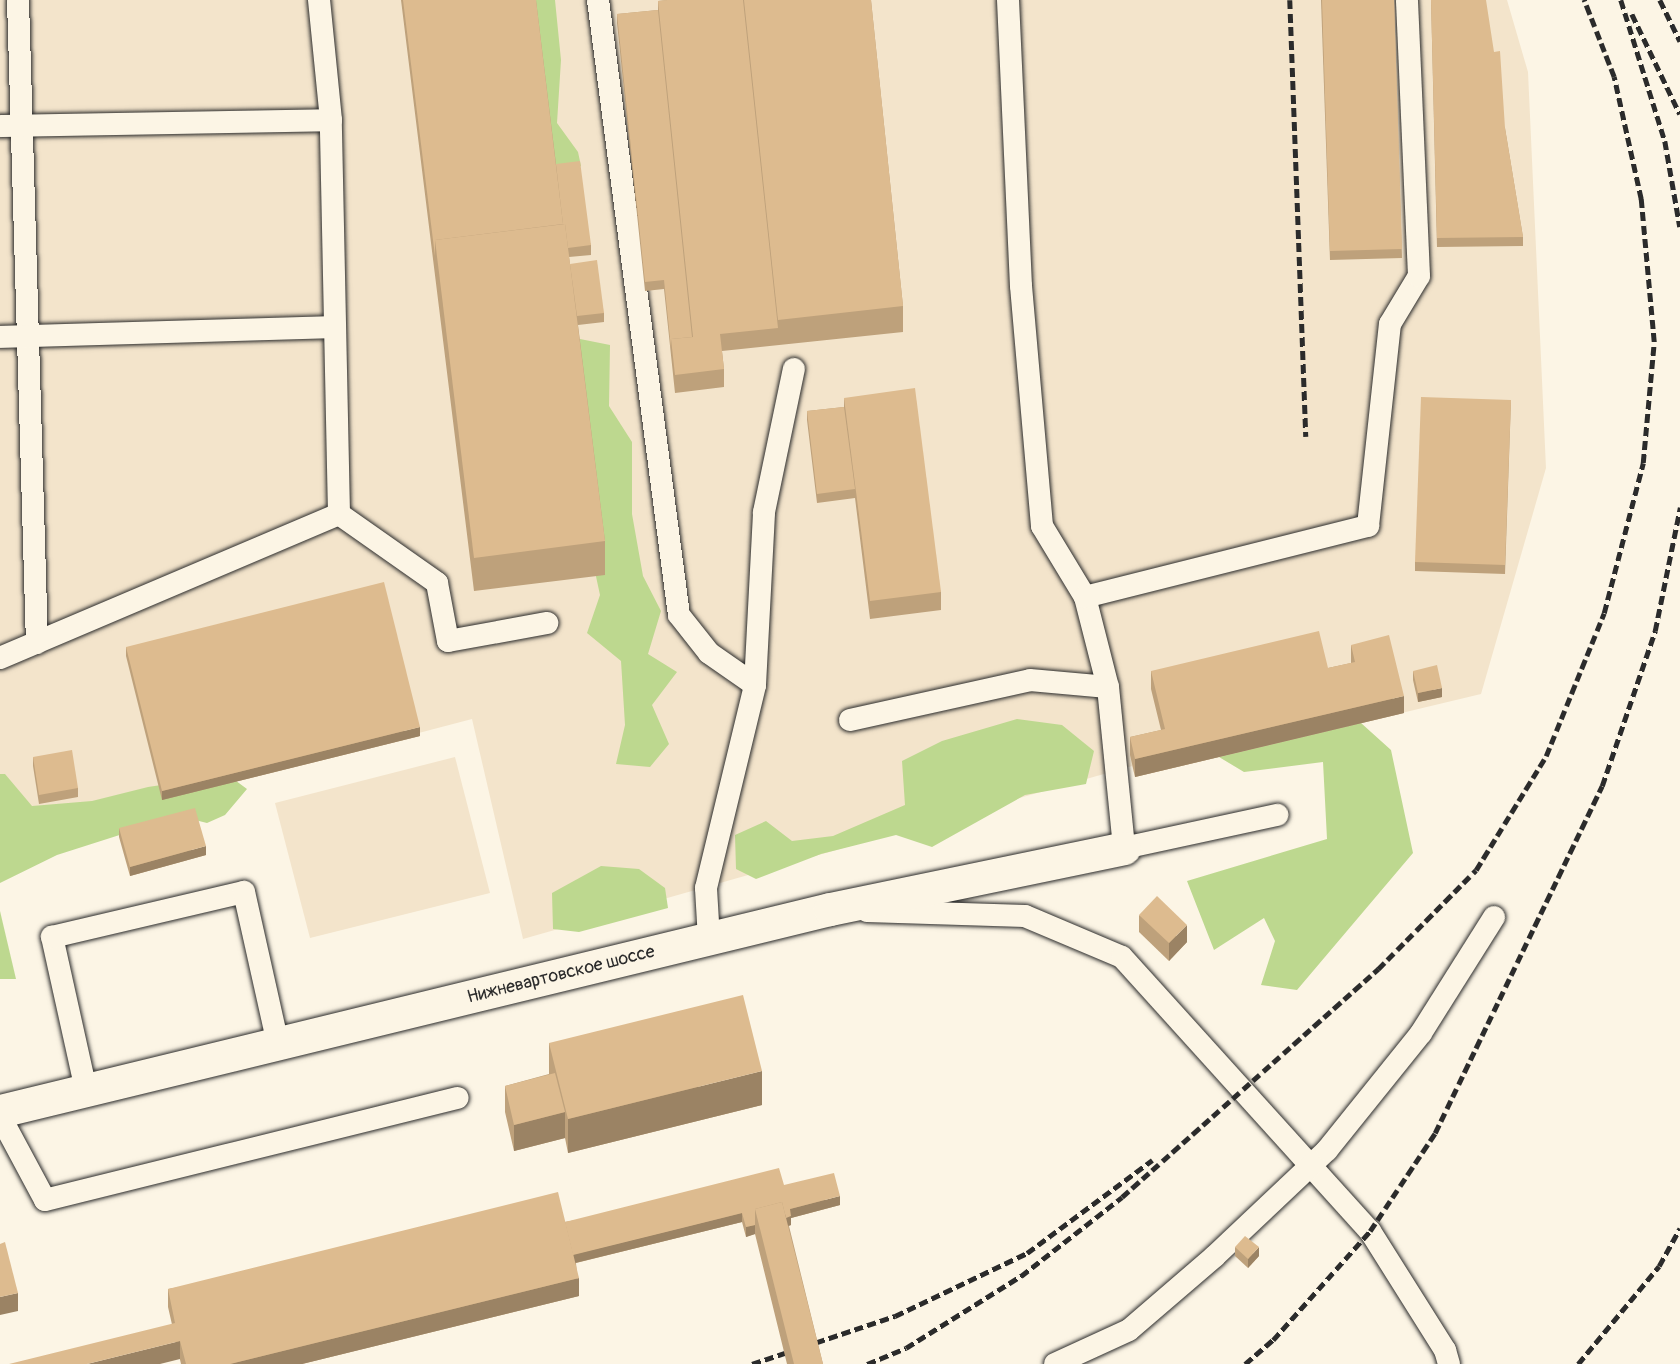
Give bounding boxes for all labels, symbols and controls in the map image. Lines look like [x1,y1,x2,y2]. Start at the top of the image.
street label: Нижневартовское шоссе [465,941,657,1009]

